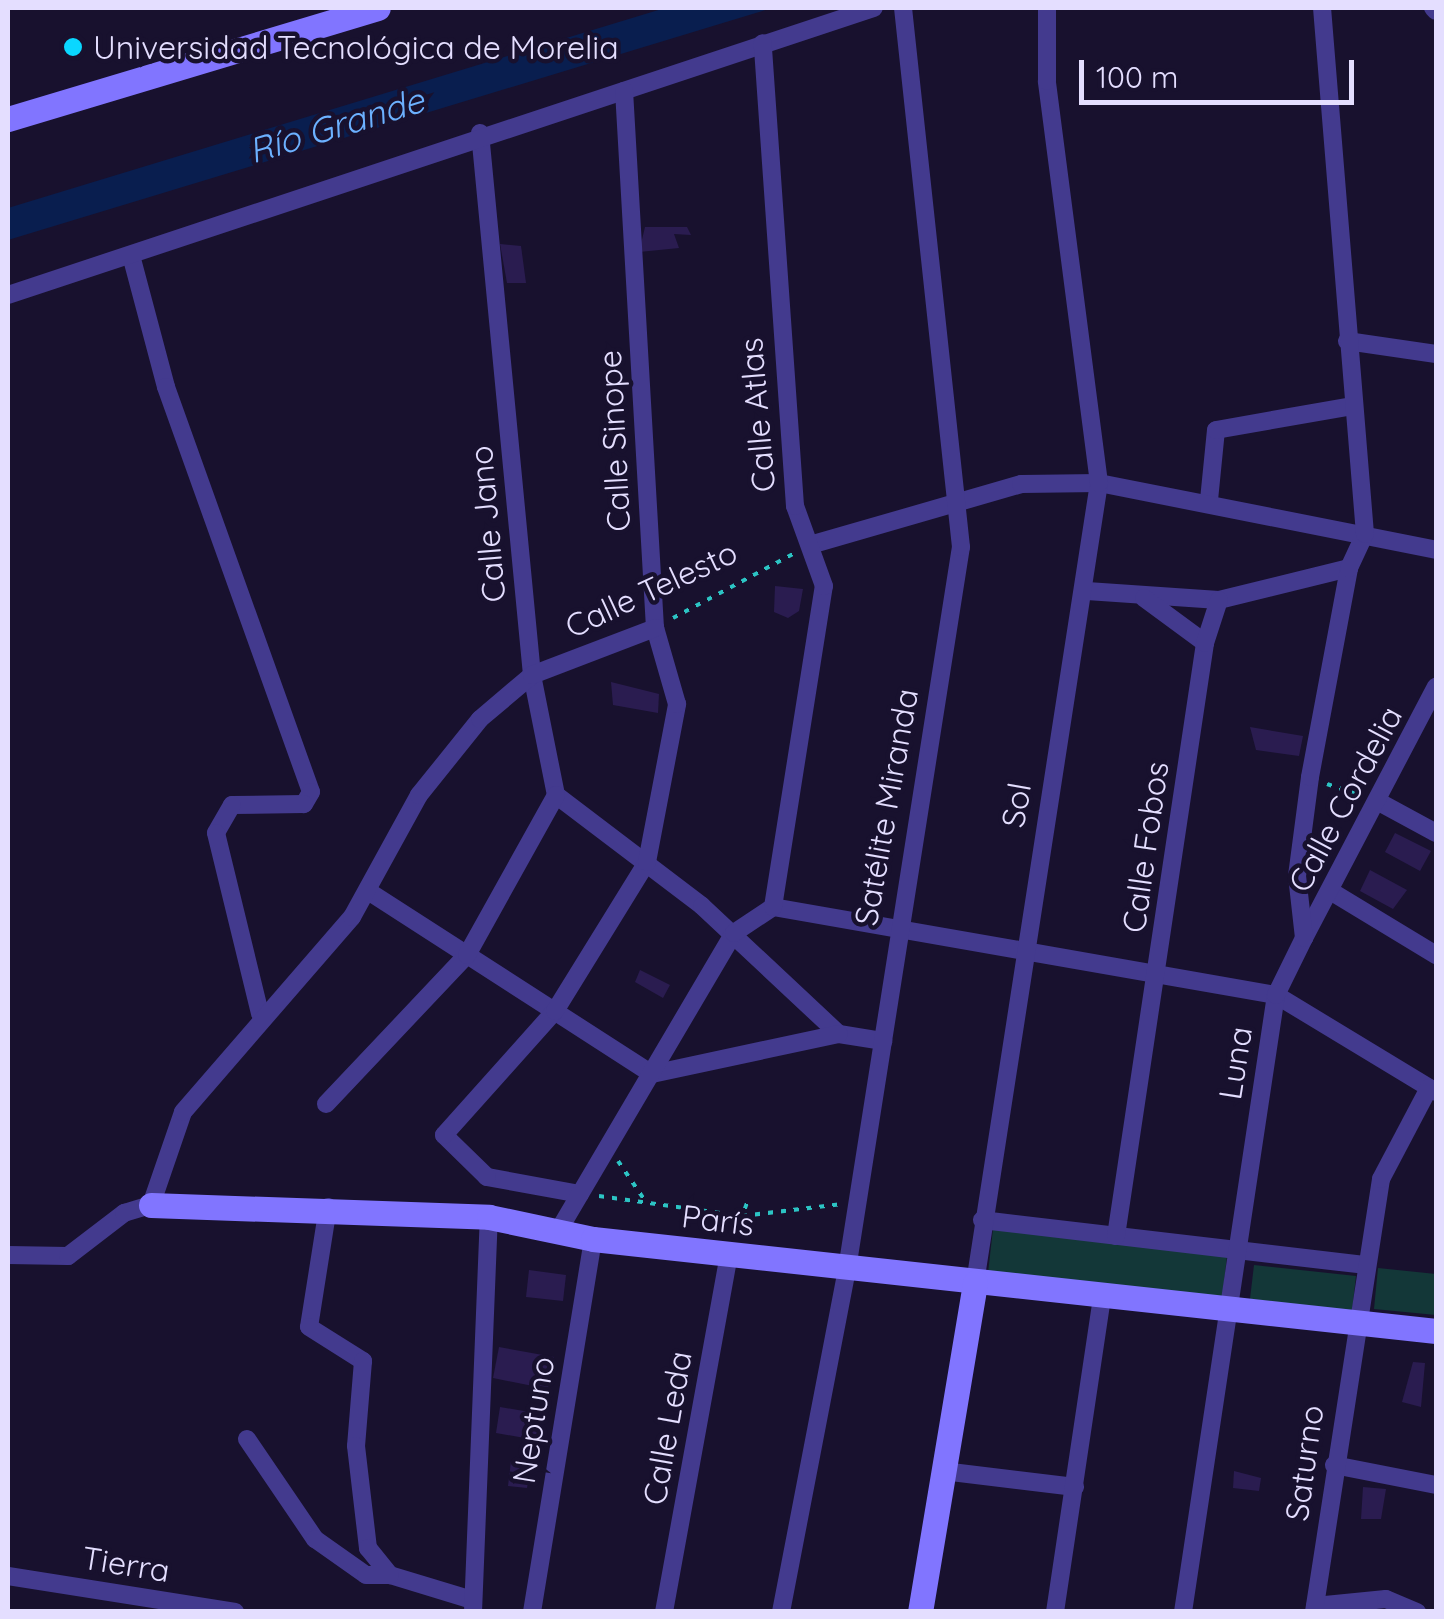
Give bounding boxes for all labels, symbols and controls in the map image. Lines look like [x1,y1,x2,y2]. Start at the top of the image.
place label: Universidad Tecnológica de Morelia [93,28,619,66]
marker: Universidad Tecnológica de Morelia [62,36,84,58]
scale bar [1084,40,1359,102]
text: 100 m [1096,58,1178,96]
water label: Río Grande [243,78,429,172]
street label: Calle Atlas [731,336,783,494]
street label: Calle Sinope [590,349,638,533]
street label: Calle Jano [461,444,513,604]
street label: Calle Telesto [559,532,743,646]
street label: Satélite Miranda [846,686,926,928]
street label: Calle Cordelia [1280,700,1410,898]
street label: Calle Fobos [1114,759,1176,935]
street label: Sol [993,780,1039,830]
street label: Luna [1210,1024,1260,1102]
street label: París [680,1197,756,1243]
street label: Calle Leda [635,1348,699,1508]
street label: Neptuno [504,1354,562,1486]
street label: Saturno [1277,1403,1331,1523]
street label: Tierra [80,1538,172,1590]

